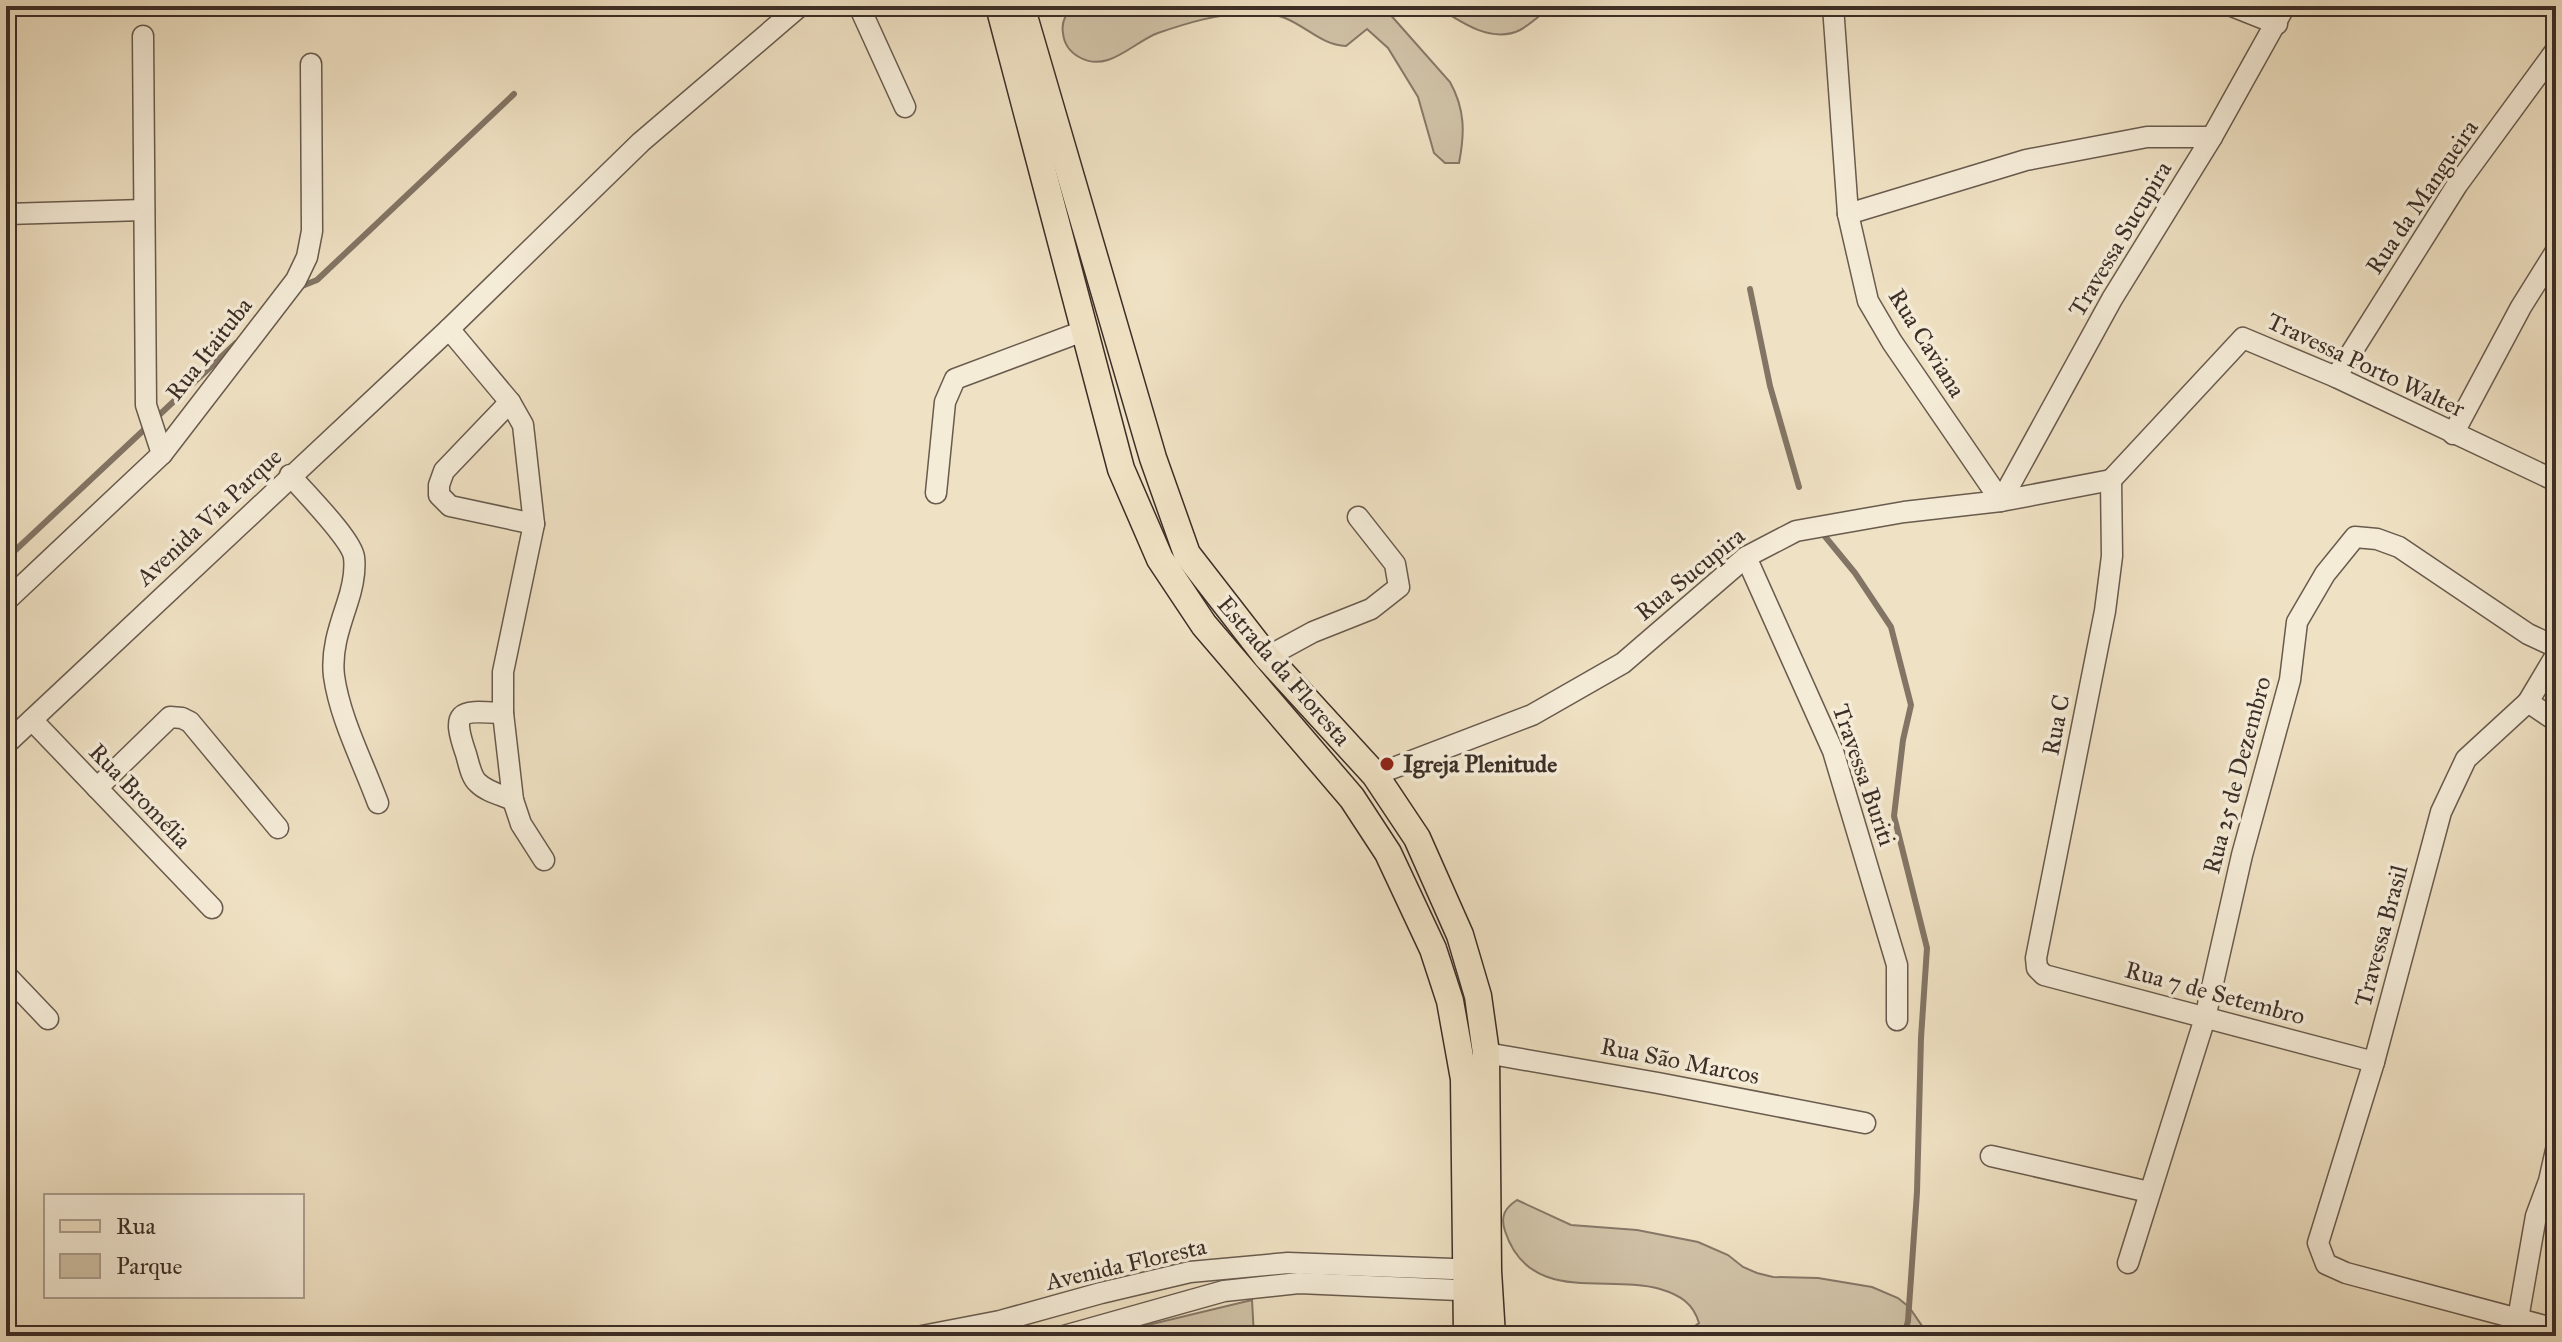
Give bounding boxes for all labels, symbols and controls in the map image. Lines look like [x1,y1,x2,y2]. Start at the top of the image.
street label: Rua da Mangueira [2359,113,2485,280]
street label: Travessa Sucupira [2062,155,2179,322]
street label: Rua Caviana [1882,283,1973,404]
street label: Rua Itaituba [159,291,259,407]
street label: Travessa Porto Walter [2262,306,2470,424]
street label: Avenida Via Parque [129,442,288,593]
street label: Rua Sucupira [1629,520,1751,627]
street label: Estrada da Floresta [1211,590,1358,753]
street label: Rua 25 de Dezembro [2196,673,2278,877]
street label: Rua C [2035,692,2077,758]
street label: Travessa Buriti [1826,700,1902,850]
street label: Rua Bromélia [82,737,198,856]
place label: Igreja Plenitude [1403,749,1557,779]
marker: Igreja Plenitude [1378,755,1396,773]
street label: Travessa Brasil [2348,861,2414,1010]
street label: Rua 7 de Setembro [2122,955,2308,1031]
street label: Rua São Marcos [1598,1031,1762,1091]
legend [44,1194,304,1298]
text: Rua [116,1211,156,1241]
street label: Avenida Floresta [1042,1231,1210,1297]
text: Parque [116,1251,183,1281]

